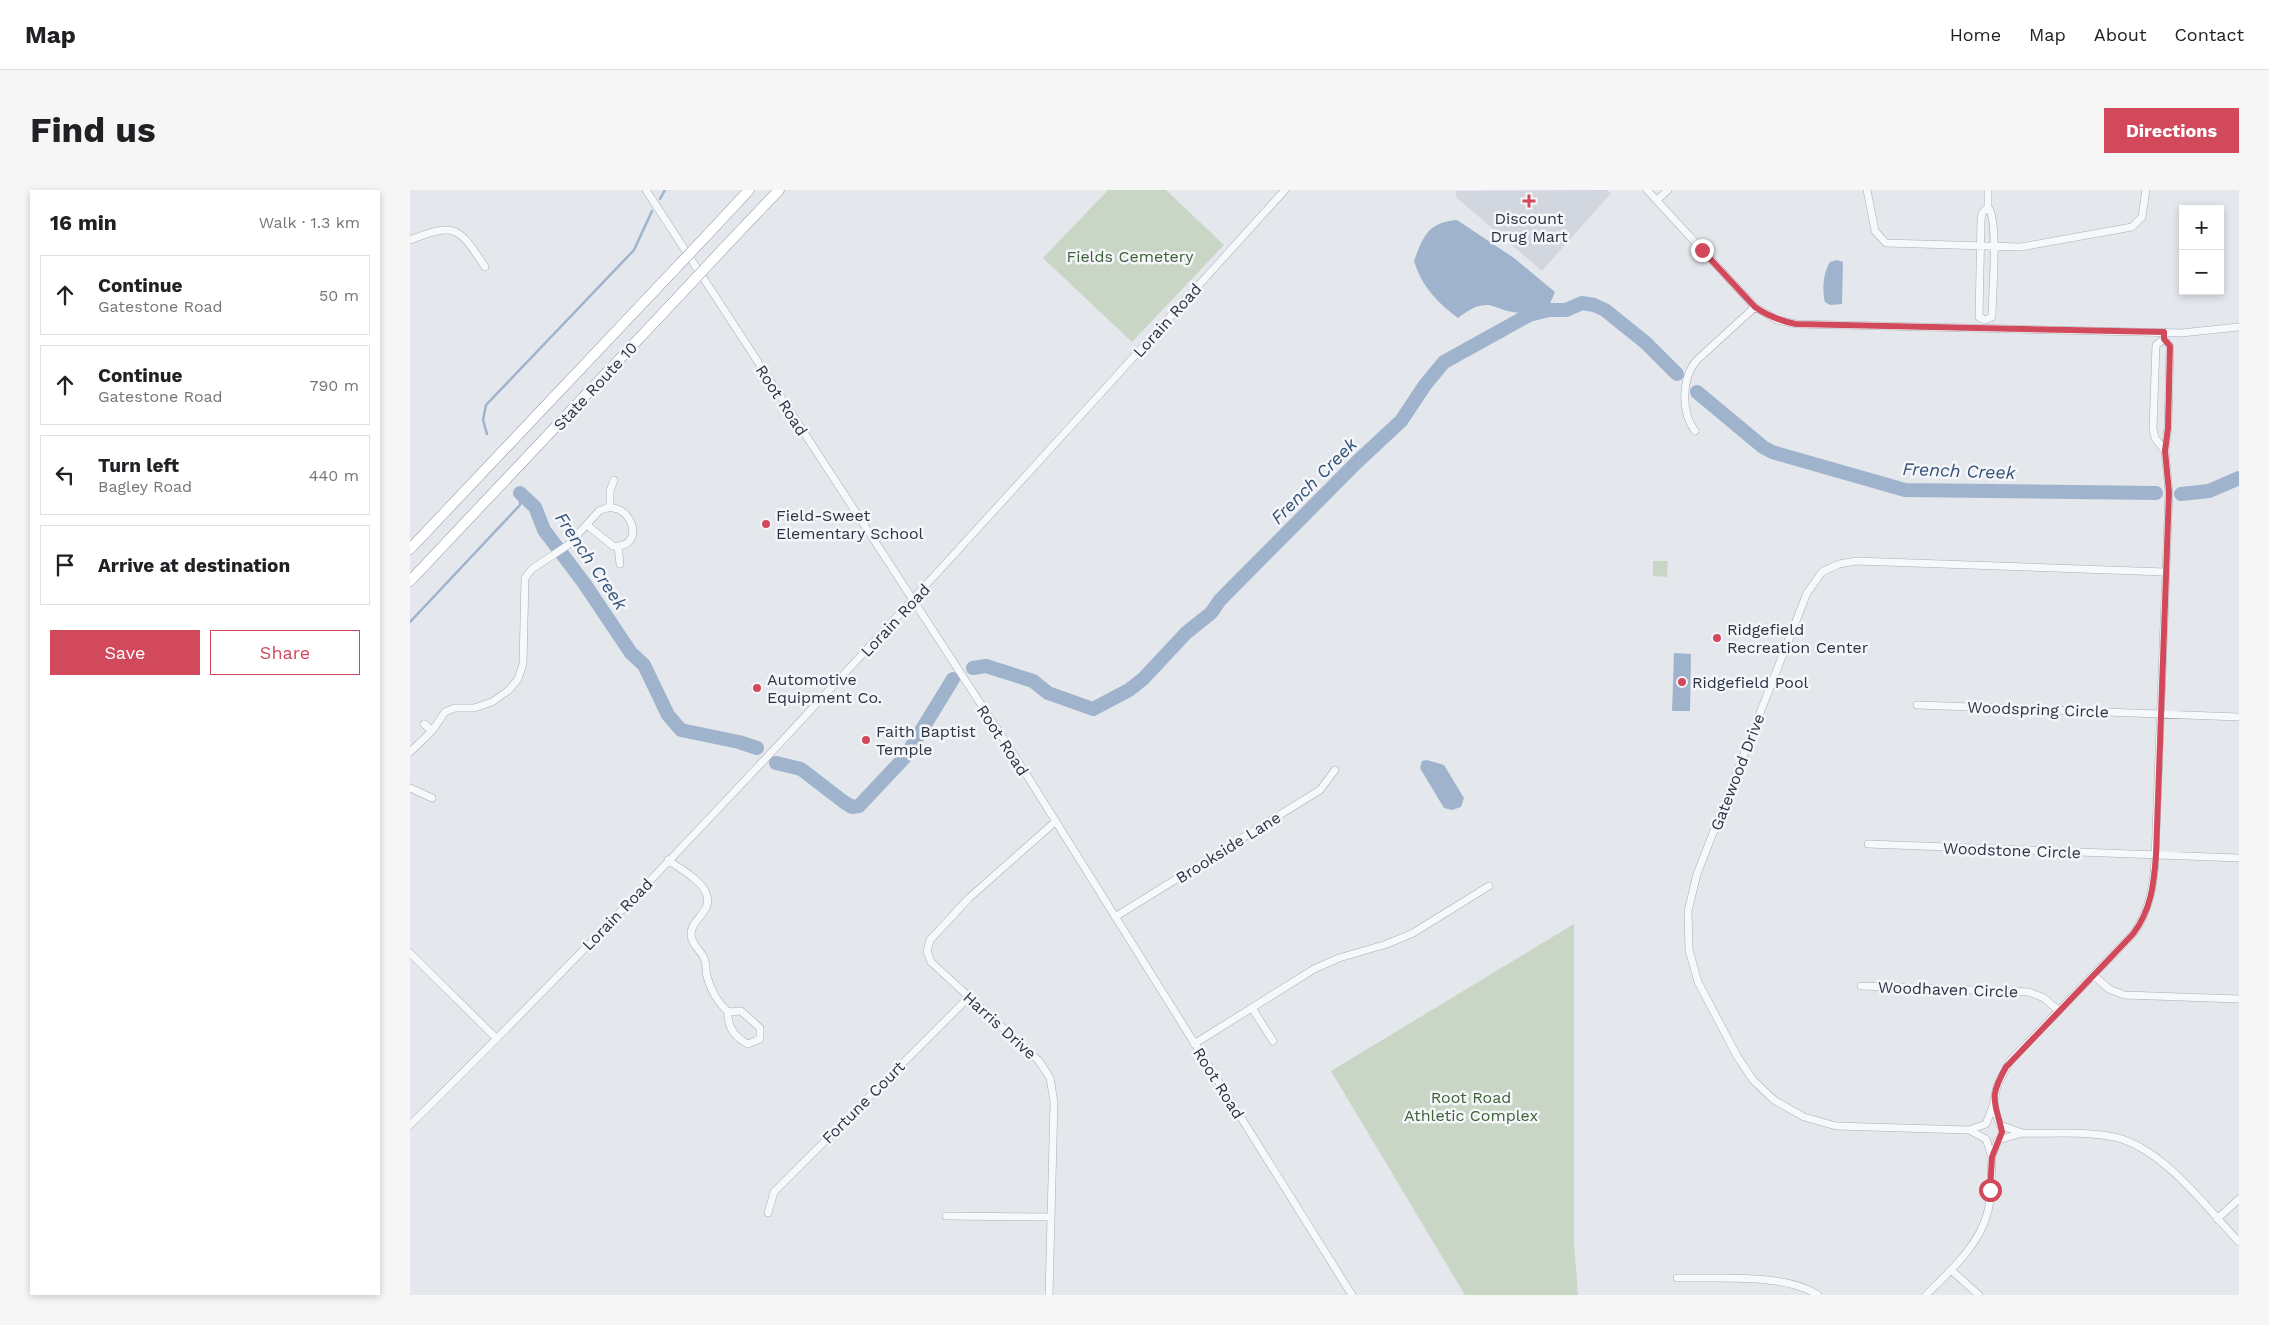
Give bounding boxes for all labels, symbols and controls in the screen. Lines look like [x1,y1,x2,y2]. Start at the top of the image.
text: Map [25,21,76,49]
text: Home [1950,24,2001,45]
text: Map [2029,24,2066,45]
text: About [2094,24,2146,45]
text: Contact [2174,24,2244,45]
button: Directions [2104,108,2239,153]
text: Find us [30,109,156,151]
marker: Discount Drug Mart [1523,195,1535,207]
map controls [2179,205,2224,295]
button: + [2179,205,2224,250]
place label: Discount Drug Mart [1490,209,1568,246]
text: 16 min [50,210,117,235]
text: Walk · 1.3 km [259,213,360,232]
route end [1691,239,1714,262]
park label: Fields Cemetery [1066,247,1194,266]
button: − [2179,250,2224,295]
text: Continue [98,274,182,297]
street label: Lorain Road [1129,279,1206,361]
icon: ahead [51,281,79,309]
text: 50 m [319,286,359,305]
text: Gatestone Road [98,297,223,316]
street label: State Route 10 [549,338,641,435]
street label: Root Road [752,361,812,439]
text: Continue [98,364,182,387]
icon: ahead [51,371,79,399]
text: 790 m [309,376,359,395]
text: Gatestone Road [98,387,223,406]
water label: French Creek [1266,432,1362,528]
text: Turn left [98,454,179,477]
water label: French Creek [1902,458,2017,483]
icon: left [51,461,79,489]
text: 440 m [309,466,359,485]
text: Bagley Road [98,477,192,496]
place label: Field-Sweet Elementary School [776,506,924,543]
water label: French Creek [551,508,632,614]
marker: Field-Sweet Elementary School [760,518,772,530]
icon: arrive [51,551,79,579]
text: Arrive at destination [98,554,290,577]
street label: Lorain Road [857,580,934,661]
place label: Ridgefield Recreation Center [1727,620,1869,657]
button: Save [50,630,200,675]
button: Share [210,630,360,675]
marker: Ridgefield Recreation Center [1711,632,1723,644]
place label: Automotive Equipment Co. [767,670,882,707]
place label: Ridgefield Pool [1692,673,1808,692]
marker: Ridgefield Pool [1676,676,1688,688]
marker: Automotive Equipment Co. [751,682,763,694]
street label: Woodspring Circle [1967,698,2109,721]
street label: Root Road [973,701,1033,779]
street label: Gatewood Drive [1706,711,1768,833]
place label: Faith Baptist Temple [876,722,976,759]
marker: Faith Baptist Temple [860,734,872,746]
street label: Brookside Lane [1172,808,1284,887]
street label: Woodstone Circle [1943,839,2081,862]
street label: Lorain Road [578,874,656,954]
street label: Woodhaven Circle [1878,978,2018,1001]
street label: Harris Drive [959,988,1040,1063]
street label: Root Road [1189,1044,1248,1122]
street label: Fortune Court [818,1057,909,1148]
park label: Root Road Athletic Complex [1404,1088,1538,1125]
route start [1979,1179,2002,1202]

